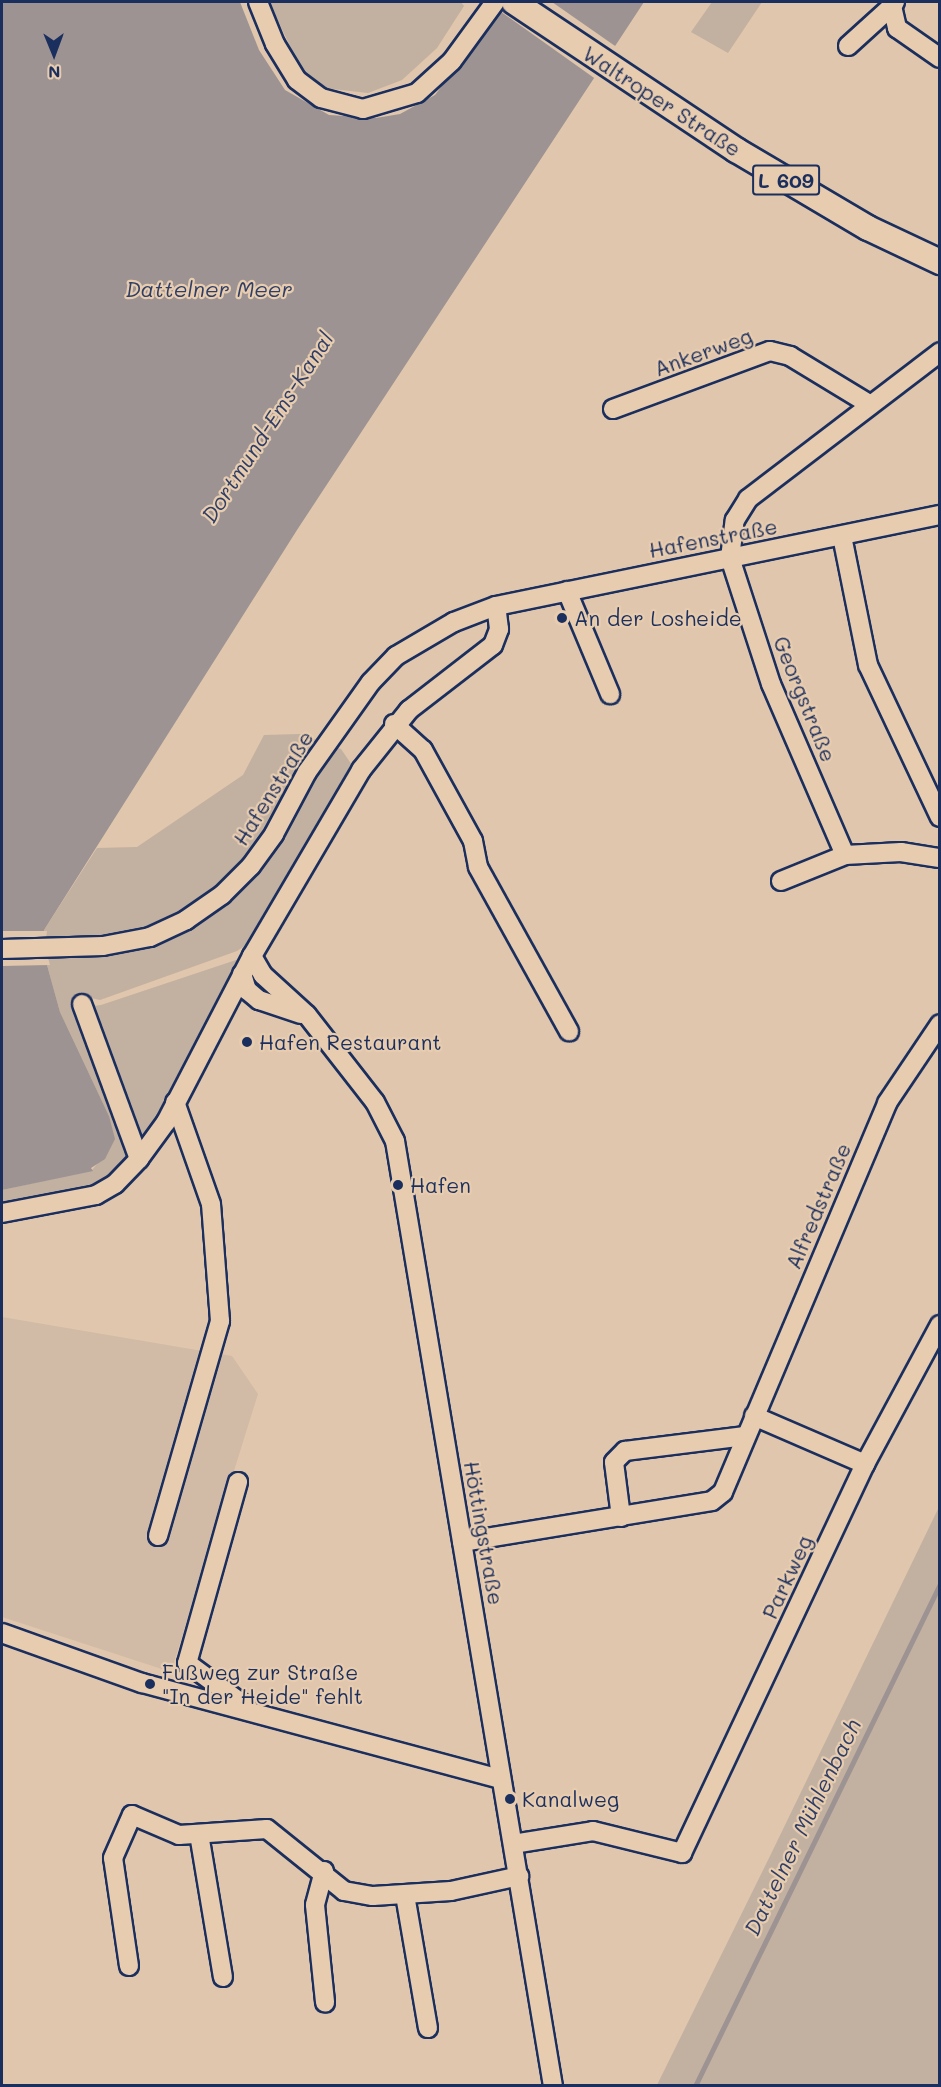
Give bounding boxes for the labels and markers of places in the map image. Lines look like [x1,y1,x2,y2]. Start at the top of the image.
place label: An der Losheide [574,605,742,631]
marker: An der Losheide [555,611,569,625]
place label: Hafen Restaurant [259,1029,442,1055]
marker: Hafen Restaurant [240,1035,254,1049]
place label: Hafen [410,1172,471,1198]
marker: Hafen [391,1178,405,1192]
place label: Fußweg zur Straße "In der Heide" fehlt [162,1659,363,1709]
marker: Fußweg zur Straße "In der Heide" fehlt [143,1677,157,1691]
place label: Kanalweg [522,1786,619,1812]
marker: Kanalweg [503,1792,517,1806]

